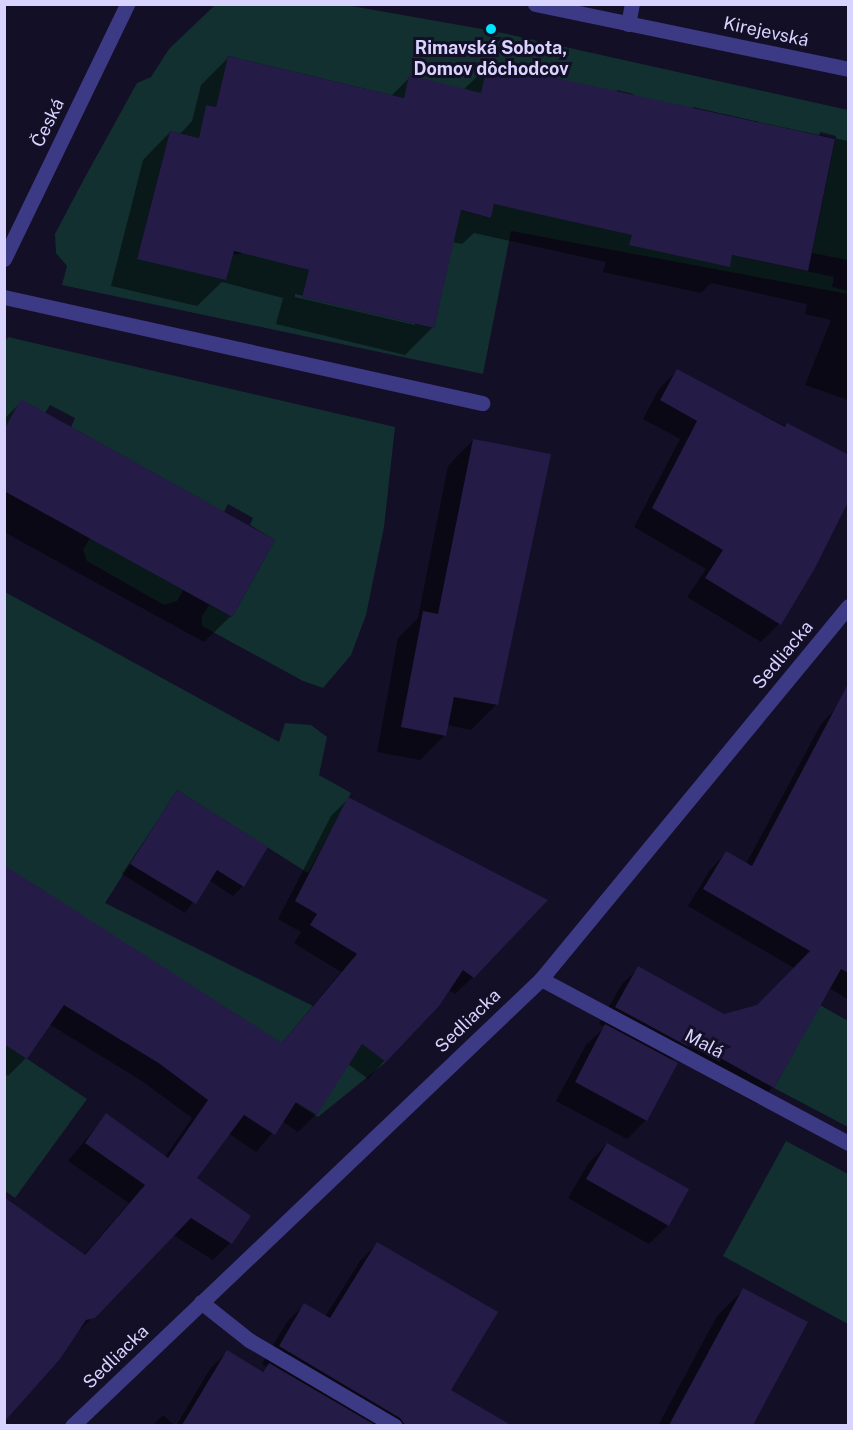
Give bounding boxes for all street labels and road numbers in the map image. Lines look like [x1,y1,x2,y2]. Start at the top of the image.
street label: Kirejevská [721,12,811,52]
street label: Česká [27,95,69,151]
street label: Sedliacka [748,617,818,693]
street label: Sedliacka [431,985,505,1057]
street label: Malá [681,1025,727,1063]
street label: Sedliacka [79,1321,153,1393]

